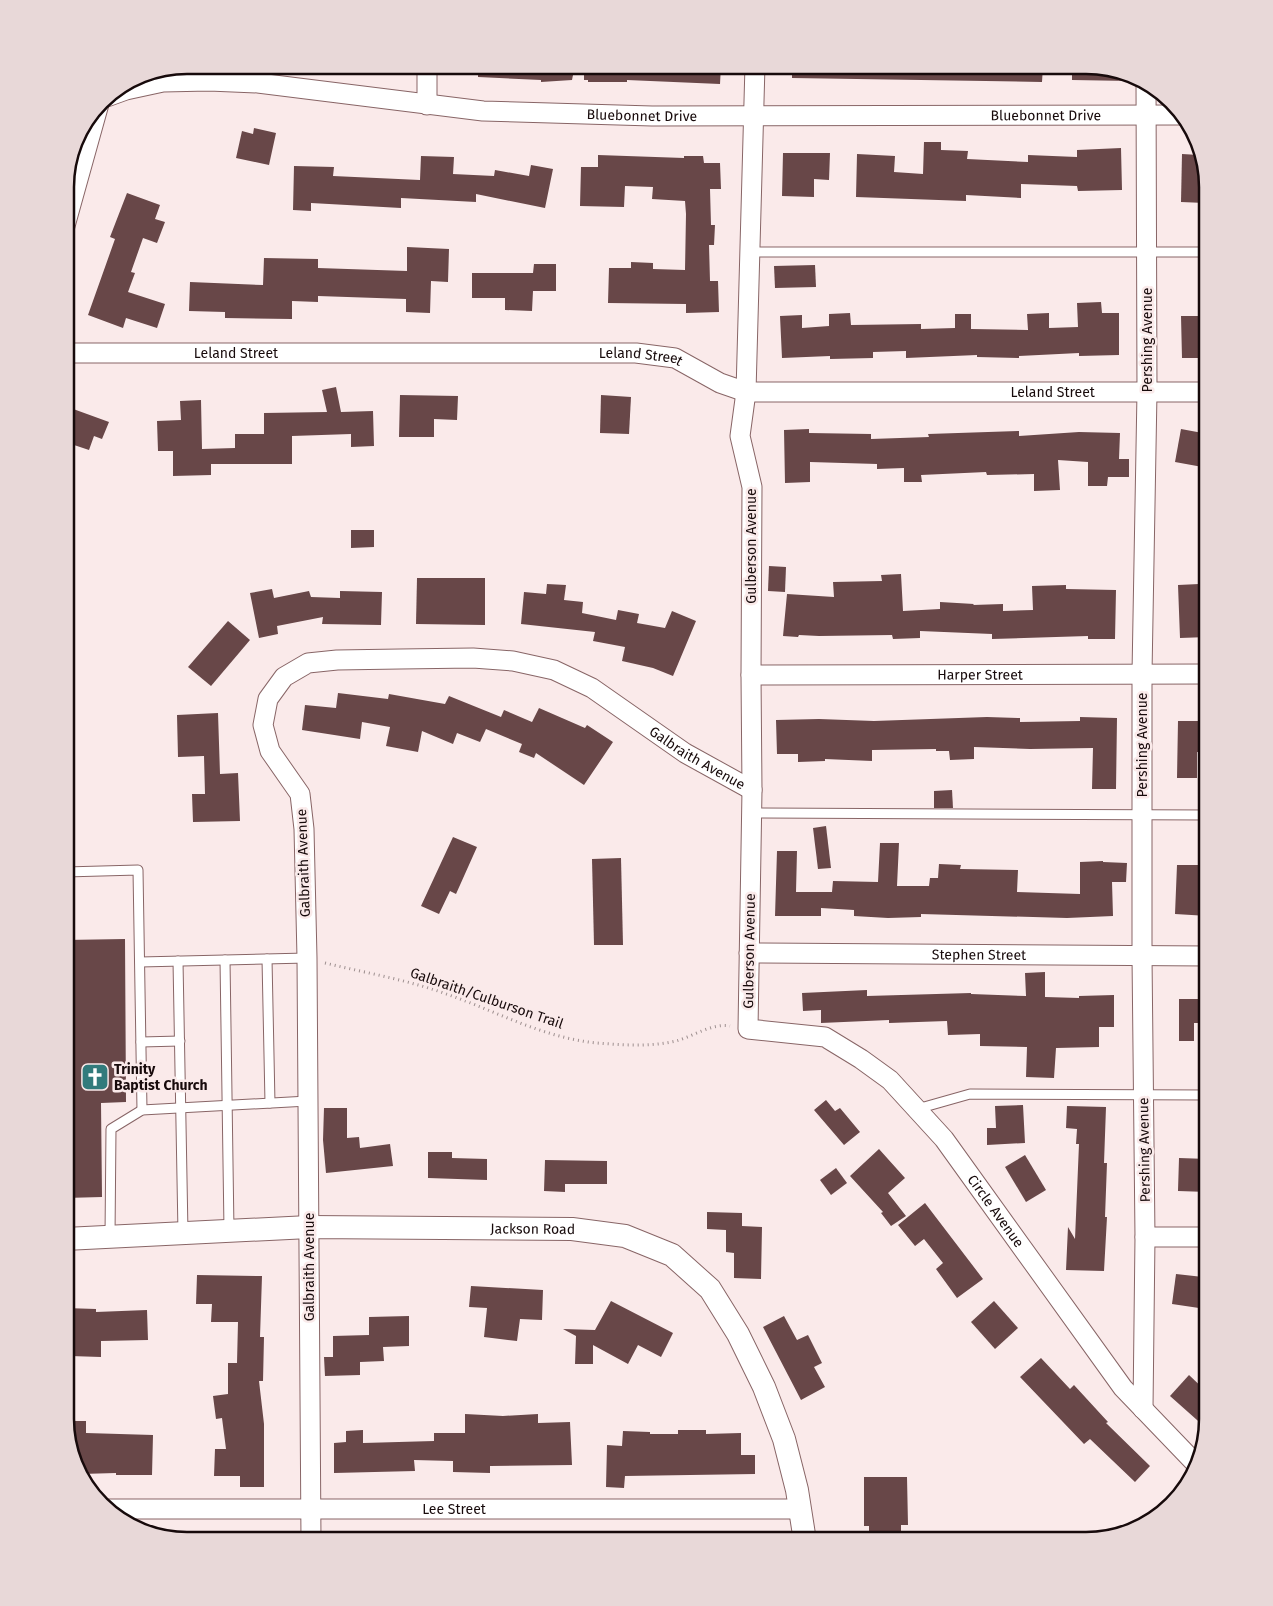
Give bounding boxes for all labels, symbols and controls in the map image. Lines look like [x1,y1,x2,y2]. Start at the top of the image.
street label: Bluebonnet Drive [586,106,697,125]
street label: Bluebonnet Drive [991,107,1101,124]
street label: Pershing Avenue [1139,288,1156,392]
street label: Leland Street [194,345,279,362]
street label: Leland Street [599,345,687,370]
street label: Leland Street [1011,384,1096,401]
street label: Gulberson Avenue [743,488,760,604]
street label: Harper Street [937,666,1024,684]
street label: Pershing Avenue [1134,693,1151,797]
street label: Galbraith Avenue [646,723,748,794]
street label: Galbraith Avenue [293,808,314,918]
street label: Gulberson Avenue [740,893,759,1009]
street label: Stephen Street [932,946,1027,964]
street label: Galbraith/Culburson Trail [408,964,566,1033]
place label: Trinity Baptist Church [114,1061,207,1094]
church icon: Trinity Baptist Church [80,1062,110,1092]
street label: Pershing Avenue [1135,1097,1154,1203]
street label: Circle Avenue [964,1172,1027,1251]
street label: Galbraith Avenue [301,1213,318,1321]
street label: Jackson Road [490,1220,575,1238]
street label: Lee Street [422,1501,487,1518]

